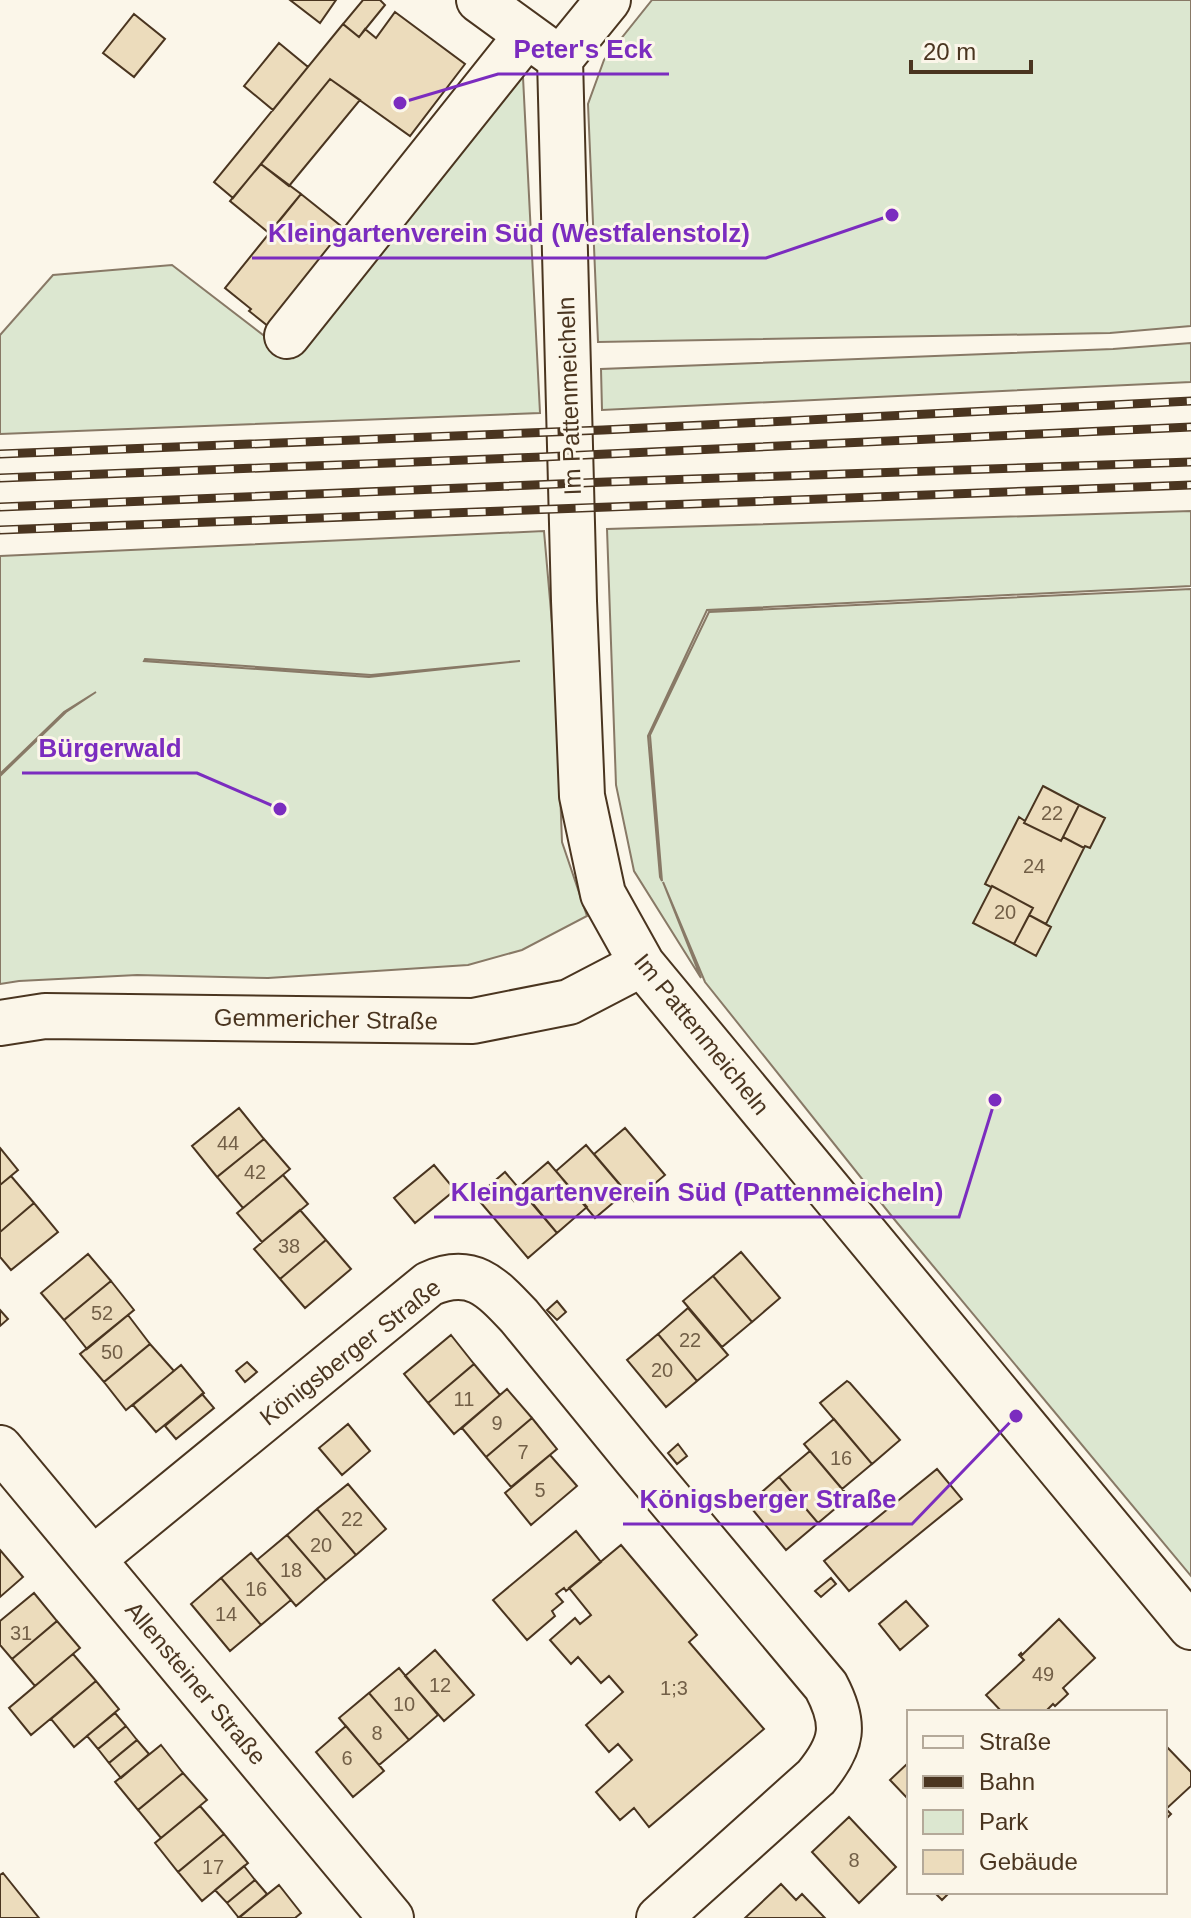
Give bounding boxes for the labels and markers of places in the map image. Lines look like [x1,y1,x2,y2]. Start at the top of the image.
callout: Peter's Eck [498,24,669,74]
callout: Kleingartenverein Süd (Westfalenstolz) [252,208,766,258]
callout: Bürgerwald [22,723,197,773]
callout: Kleingartenverein Süd (Pattenmeicheln) [434,1167,959,1217]
callout: Königsberger Straße [623,1474,912,1524]

